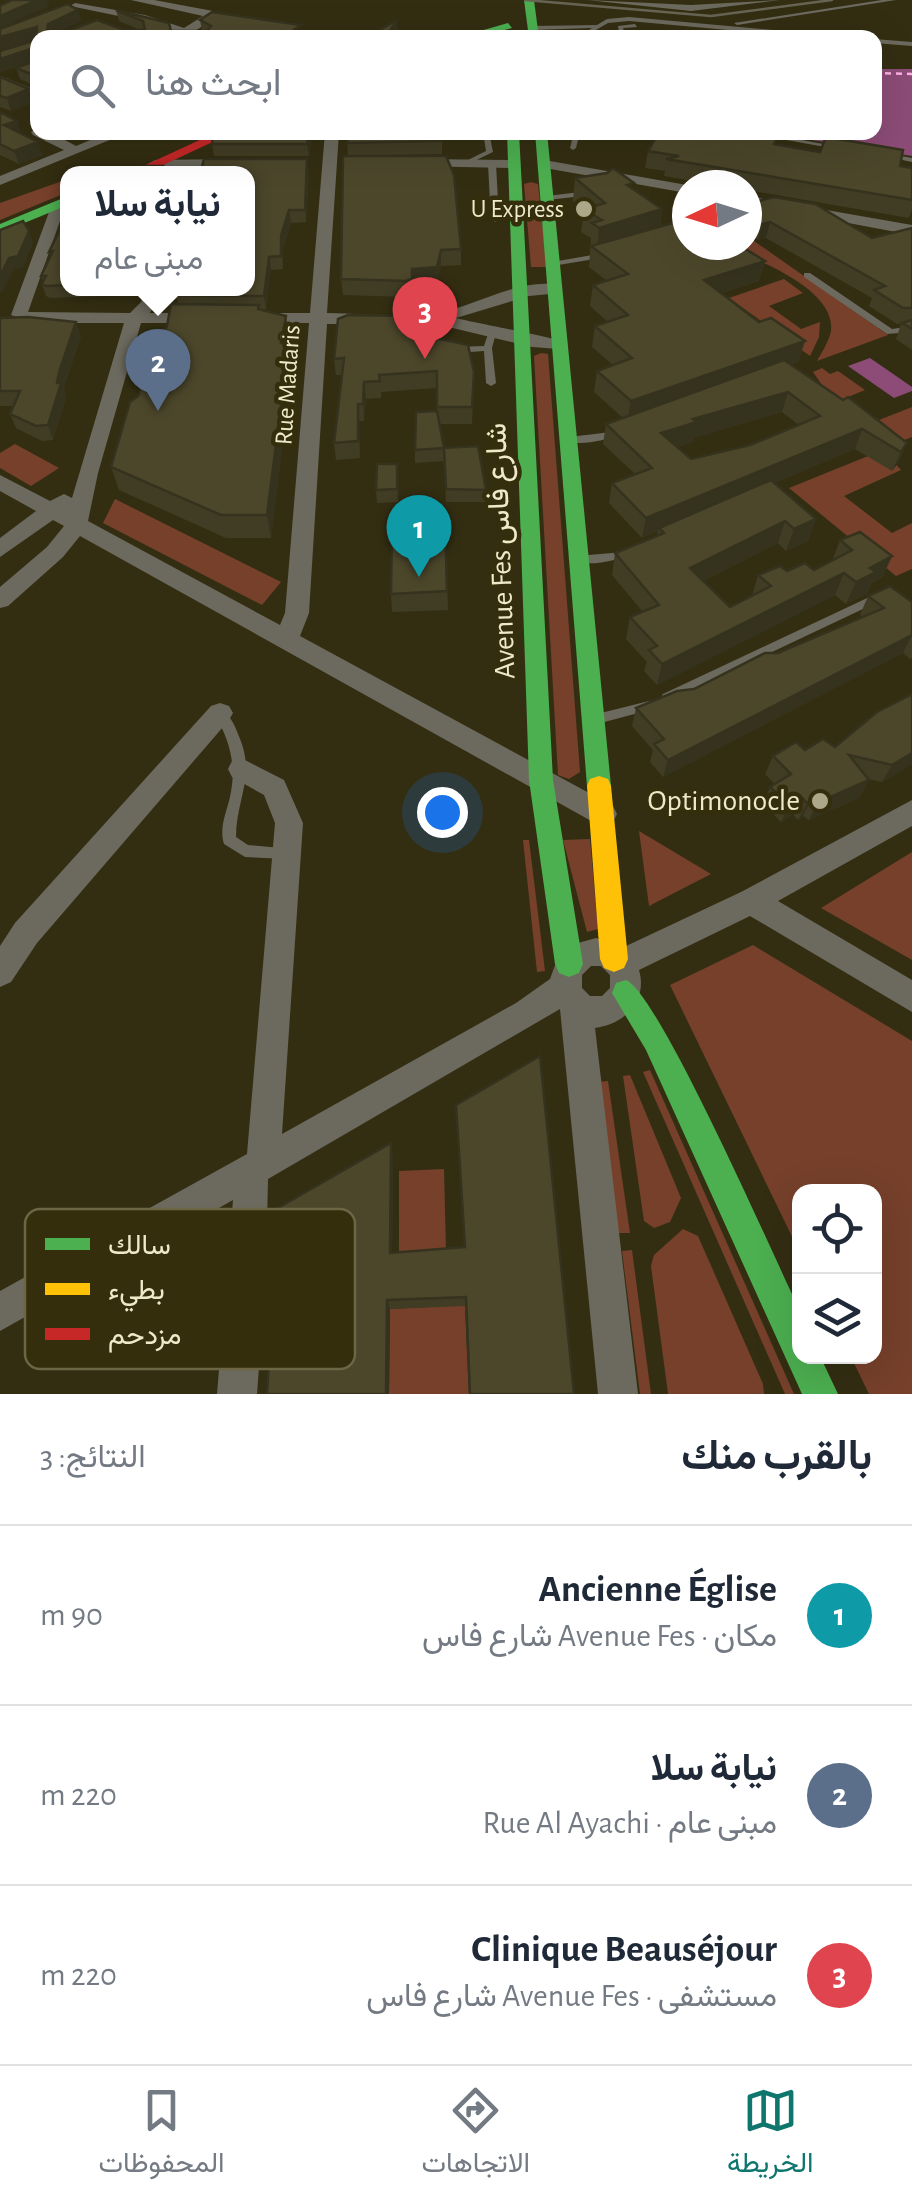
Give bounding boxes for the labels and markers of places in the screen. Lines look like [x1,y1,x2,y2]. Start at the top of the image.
place label: U Express [471,197,564,222]
marker: U Express [573,198,595,220]
pin: 3 [392,276,458,359]
pin: 2 [126,328,190,411]
pin: 1 [386,494,452,577]
place label: Optimonocle [647,786,800,816]
marker: Optimonocle [809,790,831,812]

